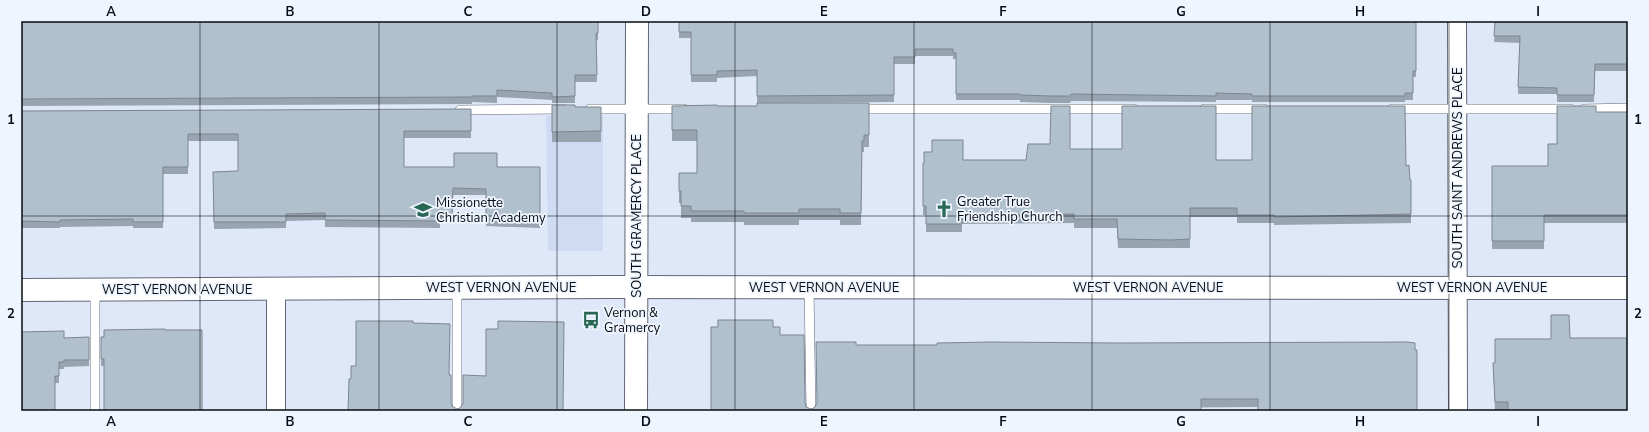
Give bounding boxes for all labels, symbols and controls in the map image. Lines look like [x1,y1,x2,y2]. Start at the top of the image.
text: A [106,3,116,21]
text: B [286,3,295,21]
text: C [464,3,473,21]
text: D [641,3,651,21]
text: E [820,3,828,21]
text: F [999,3,1007,21]
text: G [1176,3,1186,21]
text: H [1355,3,1365,21]
text: I [1536,3,1540,21]
street label: SOUTH SAINT ANDREWS PLACE [1449,67,1467,269]
text: 1 [7,111,15,129]
text: 1 [1634,111,1642,129]
street label: SOUTH GRAMERCY PLACE [628,134,646,298]
place label: Greater True Friendship Church [957,193,1063,226]
place label: Missionette Christian Academy [436,194,546,227]
church icon: Greater True Friendship Church [934,199,954,219]
school or university icon: Missionette Christian Academy [413,200,433,220]
street label: WEST VERNON AVENUE [426,279,576,297]
street label: WEST VERNON AVENUE [749,279,899,297]
street label: WEST VERNON AVENUE [1073,279,1223,297]
street label: WEST VERNON AVENUE [1397,279,1547,297]
street label: WEST VERNON AVENUE [102,281,252,299]
place label: Vernon & Gramercy [603,304,661,337]
text: 2 [7,305,15,323]
text: 2 [1634,305,1642,323]
bus stop icon: Vernon & Gramercy [581,310,601,330]
text: A [106,413,116,431]
text: B [286,413,295,431]
text: C [464,413,473,431]
text: D [641,413,651,431]
text: E [820,413,828,431]
text: F [999,413,1007,431]
text: G [1176,413,1186,431]
text: H [1355,413,1365,431]
text: I [1536,413,1540,431]

